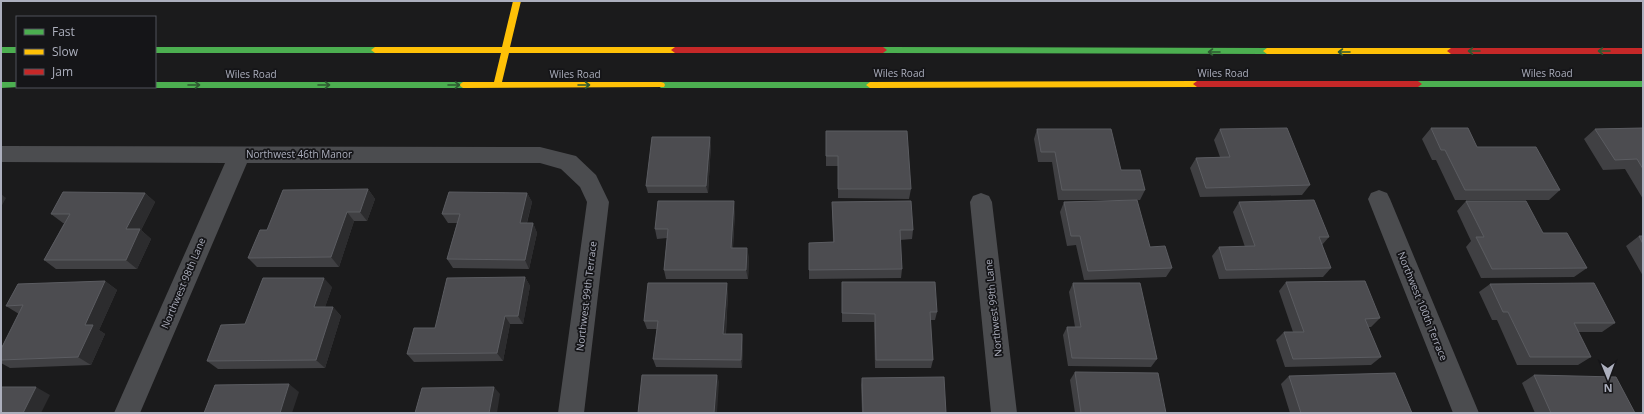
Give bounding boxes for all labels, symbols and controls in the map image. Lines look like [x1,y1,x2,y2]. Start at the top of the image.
legend [16,16,156,88]
text: Fast [52,23,75,40]
text: Slow [52,43,79,60]
one-way arrow [1468,47,1481,55]
one-way arrow [1598,47,1611,55]
one-way arrow [1208,48,1221,56]
one-way arrow [1338,48,1351,56]
text: Jam [51,63,73,80]
street label: Wiles Road [873,66,925,80]
street label: Wiles Road [1197,66,1249,80]
street label: Wiles Road [1521,66,1573,80]
street label: Wiles Road [225,67,277,81]
street label: Wiles Road [549,67,601,81]
one-way arrow [187,81,200,89]
one-way arrow [317,81,330,89]
one-way arrow [447,81,460,89]
one-way arrow [577,81,590,89]
street label: Northwest 46th Manor [246,147,352,161]
street label: Northwest 98th Lane [157,235,209,331]
street label: Northwest 99th Terrace [572,240,600,352]
street label: Northwest 100th Terrace [1395,249,1451,363]
street label: Northwest 99th Lane [981,258,1005,357]
north arrow [1588,358,1628,398]
text: N [1604,381,1613,396]

